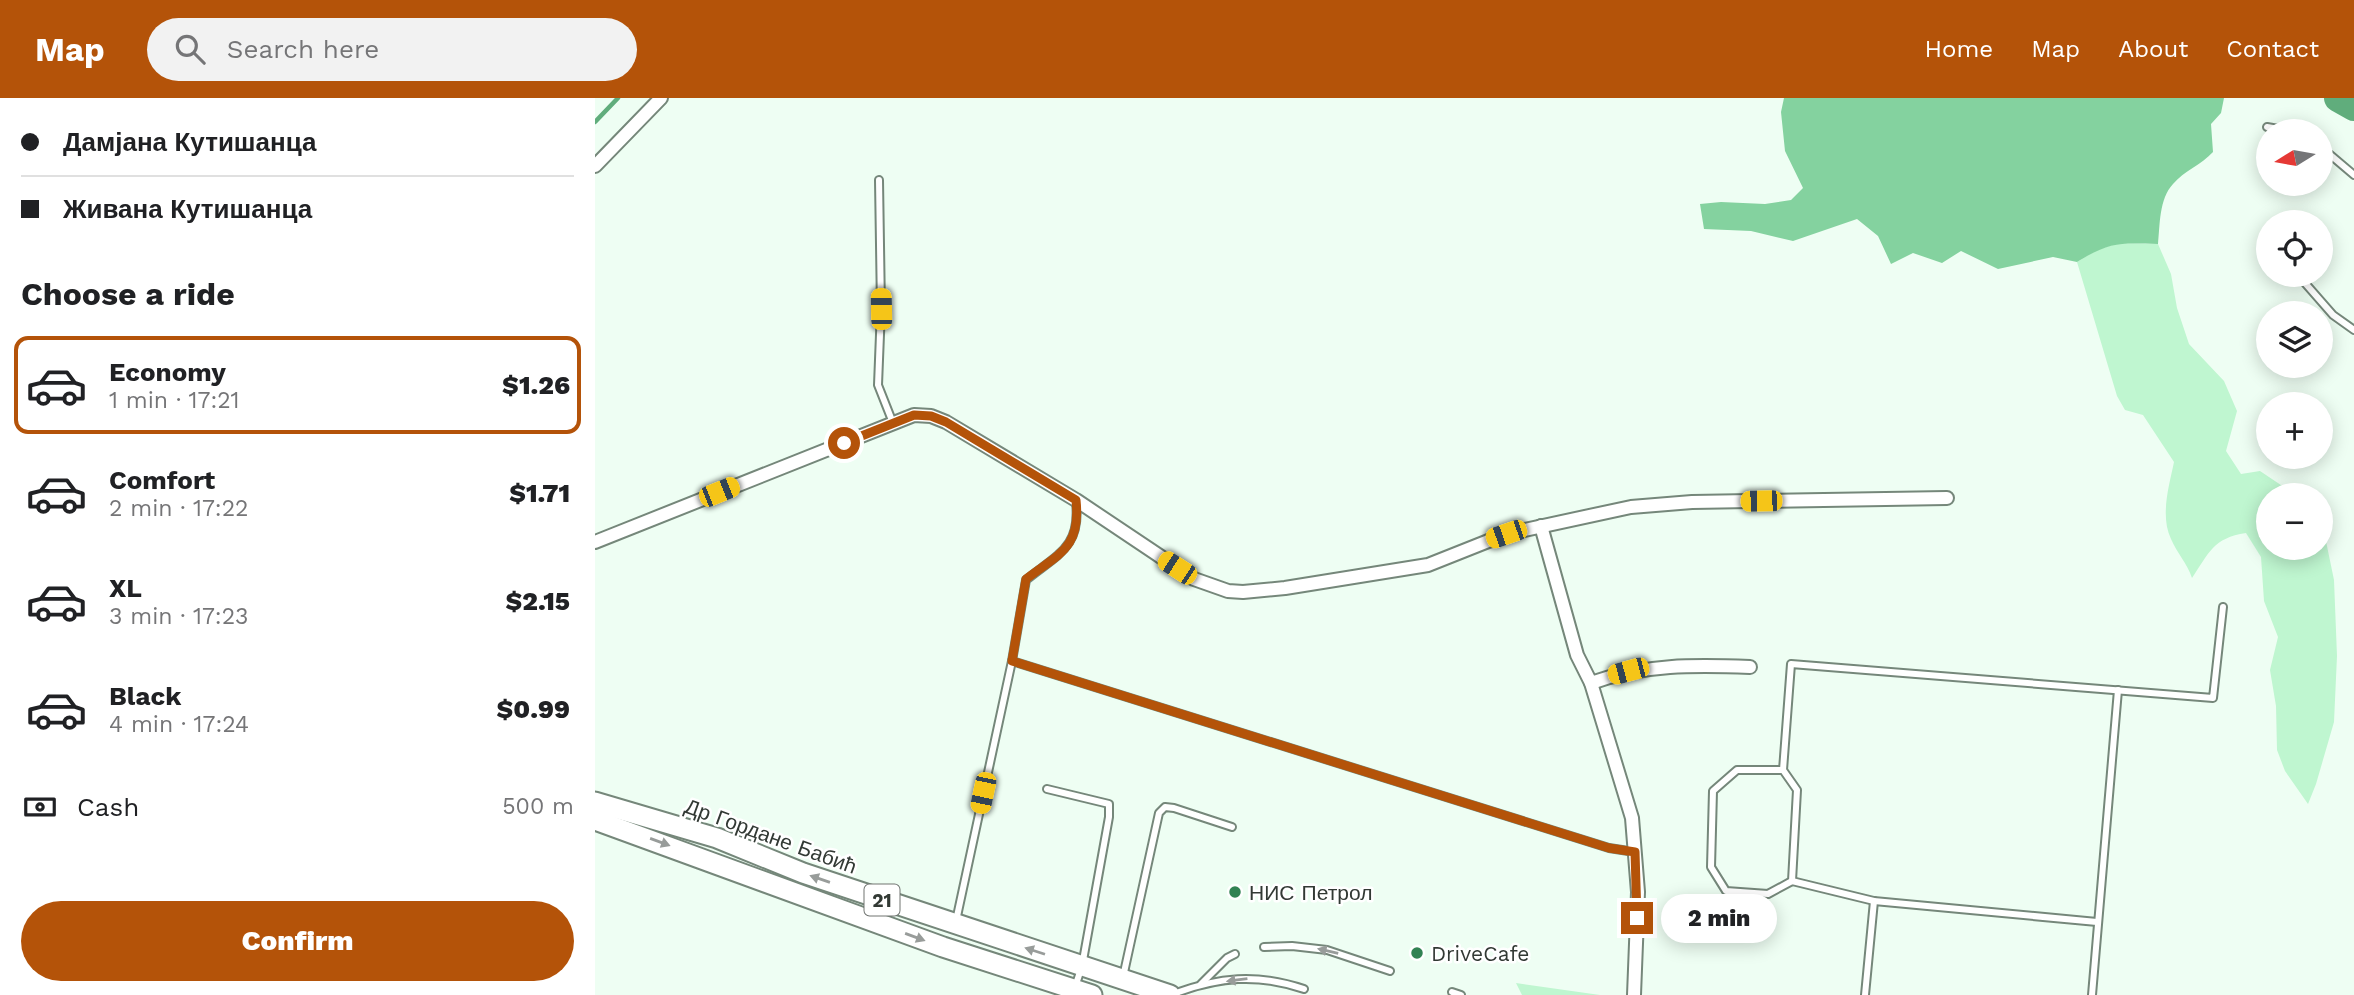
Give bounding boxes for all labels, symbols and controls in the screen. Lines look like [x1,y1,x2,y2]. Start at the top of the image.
search box [147,18,637,81]
text: Map [35,30,105,69]
icon: search [171,30,209,68]
text: Search here [227,34,379,64]
text: Home [1925,35,1993,63]
text: Map [2031,35,2080,63]
text: About [2118,35,2188,63]
text: Contact [2226,35,2319,63]
north arrow [2256,119,2333,196]
map controls [2256,119,2333,560]
text: Дамјана Кутишанца [63,127,316,157]
text: Живана Кутишанца [63,194,312,224]
button: locate [2256,210,2333,287]
text: Choose a ride [21,275,235,313]
car [871,288,892,330]
button: layers [2256,301,2333,378]
icon: car [25,354,88,417]
text: Economy [109,357,226,387]
text: $1.26 [502,370,570,400]
text: 1 min · 17:21 [109,387,240,414]
button: + [2256,392,2333,469]
route start [828,427,860,459]
icon: car [25,462,88,525]
text: Comfort [109,465,215,495]
car [696,474,743,510]
text: $1.71 [509,478,570,508]
button: − [2256,483,2333,560]
car [1740,490,1783,512]
text: 2 min · 17:22 [109,495,248,522]
car [1483,517,1530,551]
car [1154,548,1201,588]
icon: car [25,570,88,633]
text: XL [109,573,142,603]
text: $2.15 [505,586,570,616]
text: 3 min · 17:23 [109,603,248,630]
car [1605,655,1652,687]
icon: car [25,678,88,741]
text: Black [109,681,181,711]
text: $0.99 [497,694,570,724]
text: 4 min · 17:24 [109,711,249,738]
car [969,770,998,816]
icon: cash [21,788,59,826]
text: Cash [77,792,139,822]
text: 500 m [502,793,574,820]
street label: Др Гордане Бабић [682,793,860,879]
one-way arrow [649,837,670,848]
one-way arrow [809,873,830,884]
place label: НИС Петрол [1249,880,1372,905]
road number: 21 [865,884,899,916]
marker: НИС Петрол [1227,884,1243,900]
callout: 2 min [1661,894,1777,942]
button: Confirm [21,901,574,981]
route end [1621,902,1653,934]
text: 2 min [1688,905,1750,932]
one-way arrow [905,932,926,943]
place label: DriveCafe [1431,941,1530,966]
one-way arrow [1025,945,1046,956]
marker: DriveCafe [1409,945,1425,961]
one-way arrow [1317,946,1339,957]
one-way arrow [1226,974,1248,985]

